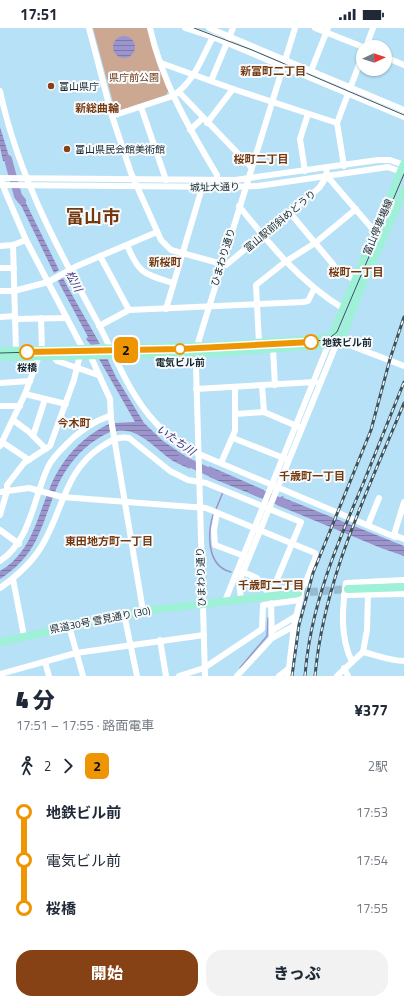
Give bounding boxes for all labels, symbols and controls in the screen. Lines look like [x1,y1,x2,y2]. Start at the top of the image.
text: 17:51 [20,3,57,26]
north arrow [356,40,392,76]
map controls [356,40,392,76]
district label: 新富町二丁目 [240,63,306,79]
park label: 県庁前公園 [109,70,159,85]
place label: 富山県庁 [59,79,99,94]
marker: 富山県庁 [46,81,56,91]
district label: 新総曲輪 [75,100,120,116]
place label: 富山県民会館美術館 [75,142,165,157]
marker: 富山県民会館美術館 [62,144,72,154]
district label: 桜町二丁目 [234,151,289,167]
street label: 城址大通り [190,179,240,195]
street label: 富山駅前斜めどうり [241,186,319,256]
street label: 富山停車場線 [359,196,397,258]
district label: 富山市 [66,203,120,230]
street label: ひまわり通り [207,226,239,288]
district label: 新桜町 [149,254,182,270]
district label: 桜町一丁目 [329,264,384,280]
water label: 松川 [62,268,87,295]
marker: 地鉄ビル前 [303,334,319,350]
place label: 地鉄ビル前 [322,335,372,350]
line badge: 2 [113,337,139,363]
text: 2 [122,339,130,360]
marker: 電気ビル前 [174,343,186,355]
marker: 桜橋 [19,344,35,360]
place label: 電気ビル前 [155,355,205,370]
place label: 桜橋 [17,360,37,375]
district label: 今木町 [58,415,91,431]
water label: いたち川 [153,421,199,460]
district label: 千歳町一丁目 [279,468,345,484]
district label: 東田地方町一丁目 [65,533,153,549]
street label: ひまわり通り [192,547,210,607]
district label: 千歳町二丁目 [238,577,304,593]
street label: 県道30号 雪見通り (30) [48,603,152,637]
text: 4 分 [16,683,55,717]
text: ¥377 [354,699,388,722]
text: 17:51 – 17:55 · 路面電車 [16,715,154,735]
icon: walk [16,755,38,777]
icon: forward [57,755,79,777]
text: 2 [93,755,101,776]
text: 2 [44,756,51,776]
text: 2駅 [368,756,388,776]
text: 地鉄ビル前 [46,801,121,824]
text: 17:53 [356,802,388,822]
text: 電気ビル前 [46,849,121,872]
text: 17:54 [356,850,388,870]
text: 桜橋 [46,897,76,920]
text: 17:55 [356,898,388,918]
button: 開始 [16,950,198,996]
button: きっぷ [206,950,388,996]

